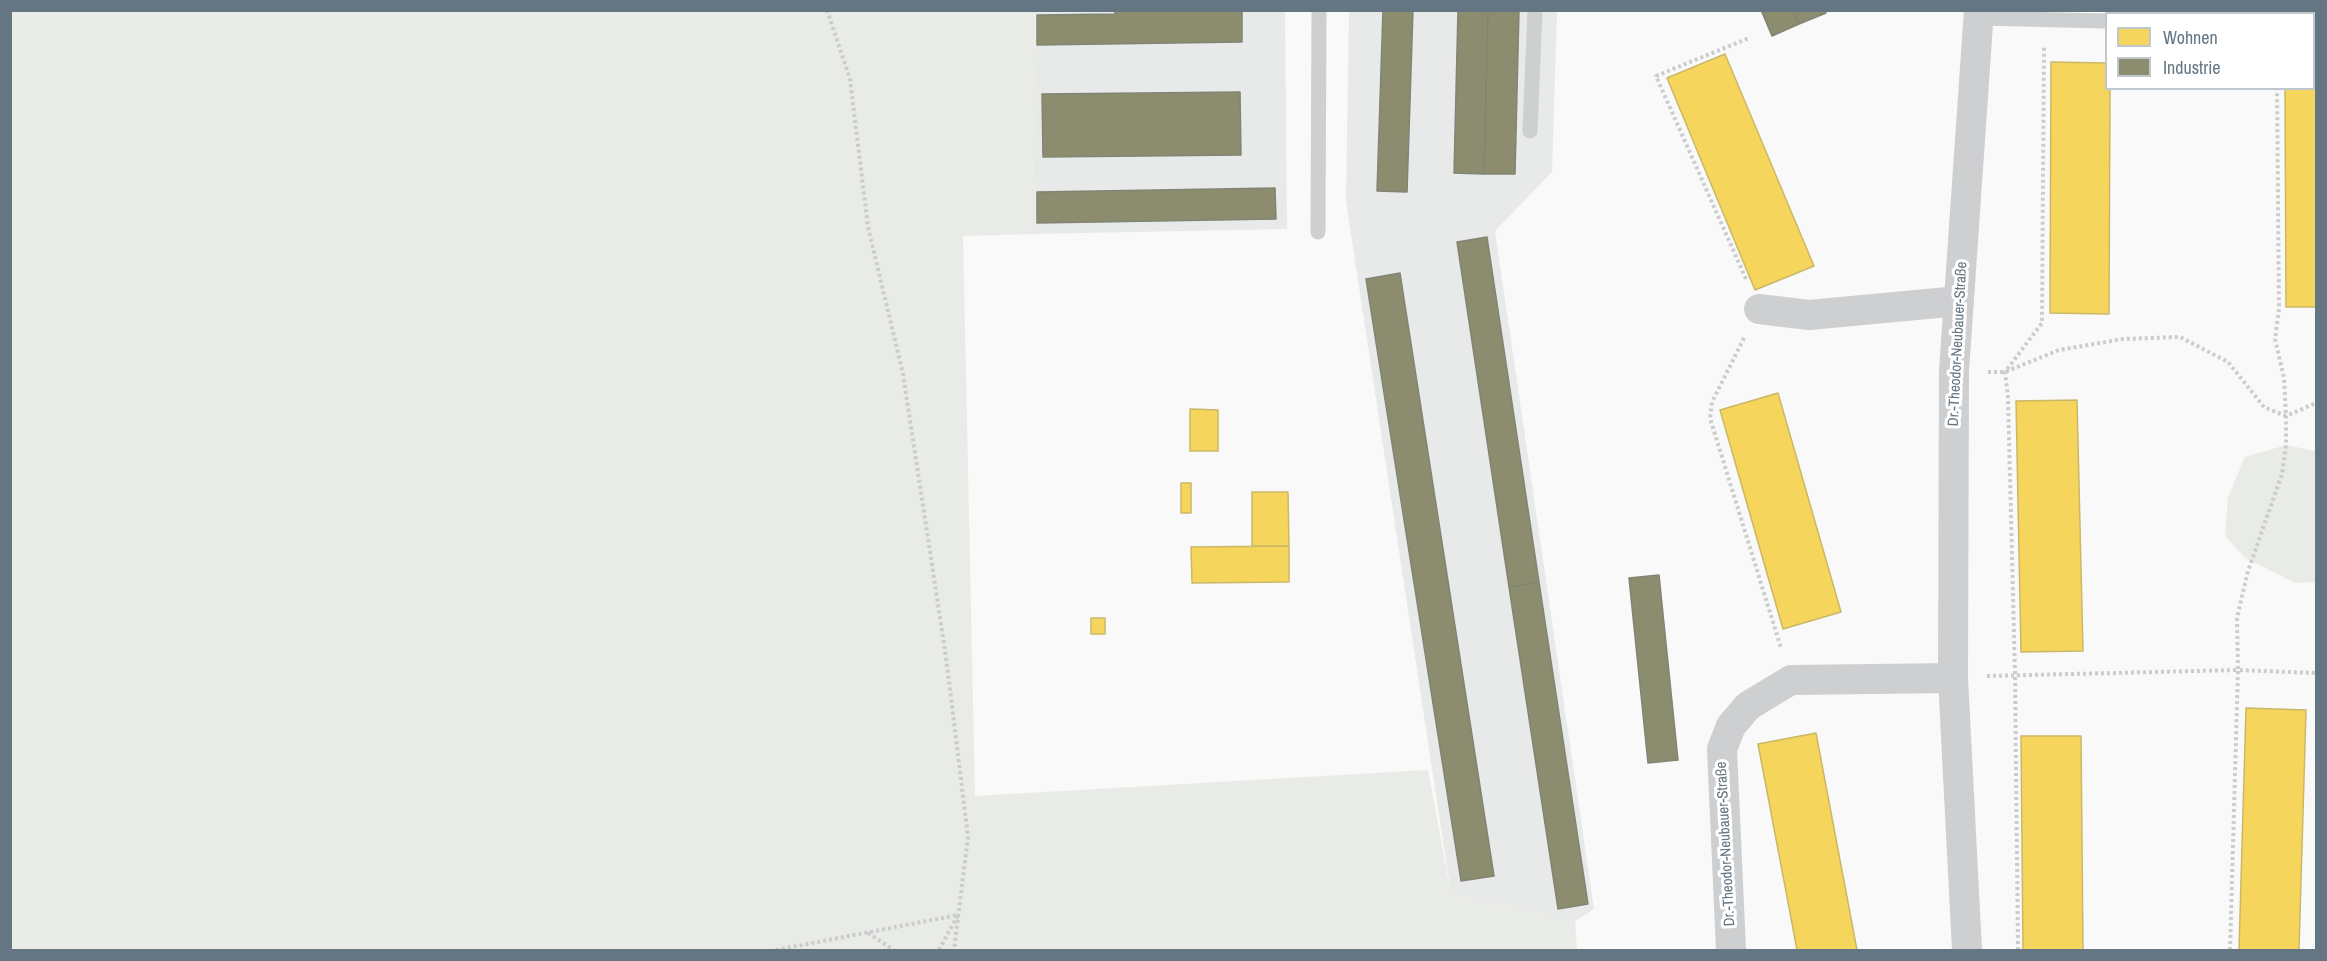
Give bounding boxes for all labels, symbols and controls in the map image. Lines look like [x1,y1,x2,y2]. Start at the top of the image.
legend [2105,12,2315,90]
text: Wohnen [2163,25,2218,50]
text: Industrie [2163,55,2220,80]
street label: Dr.-Theodor-Neubauer-Straße [1945,261,1971,427]
street label: Dr.-Theodor-Neubauer-Straße [1713,761,1739,927]

